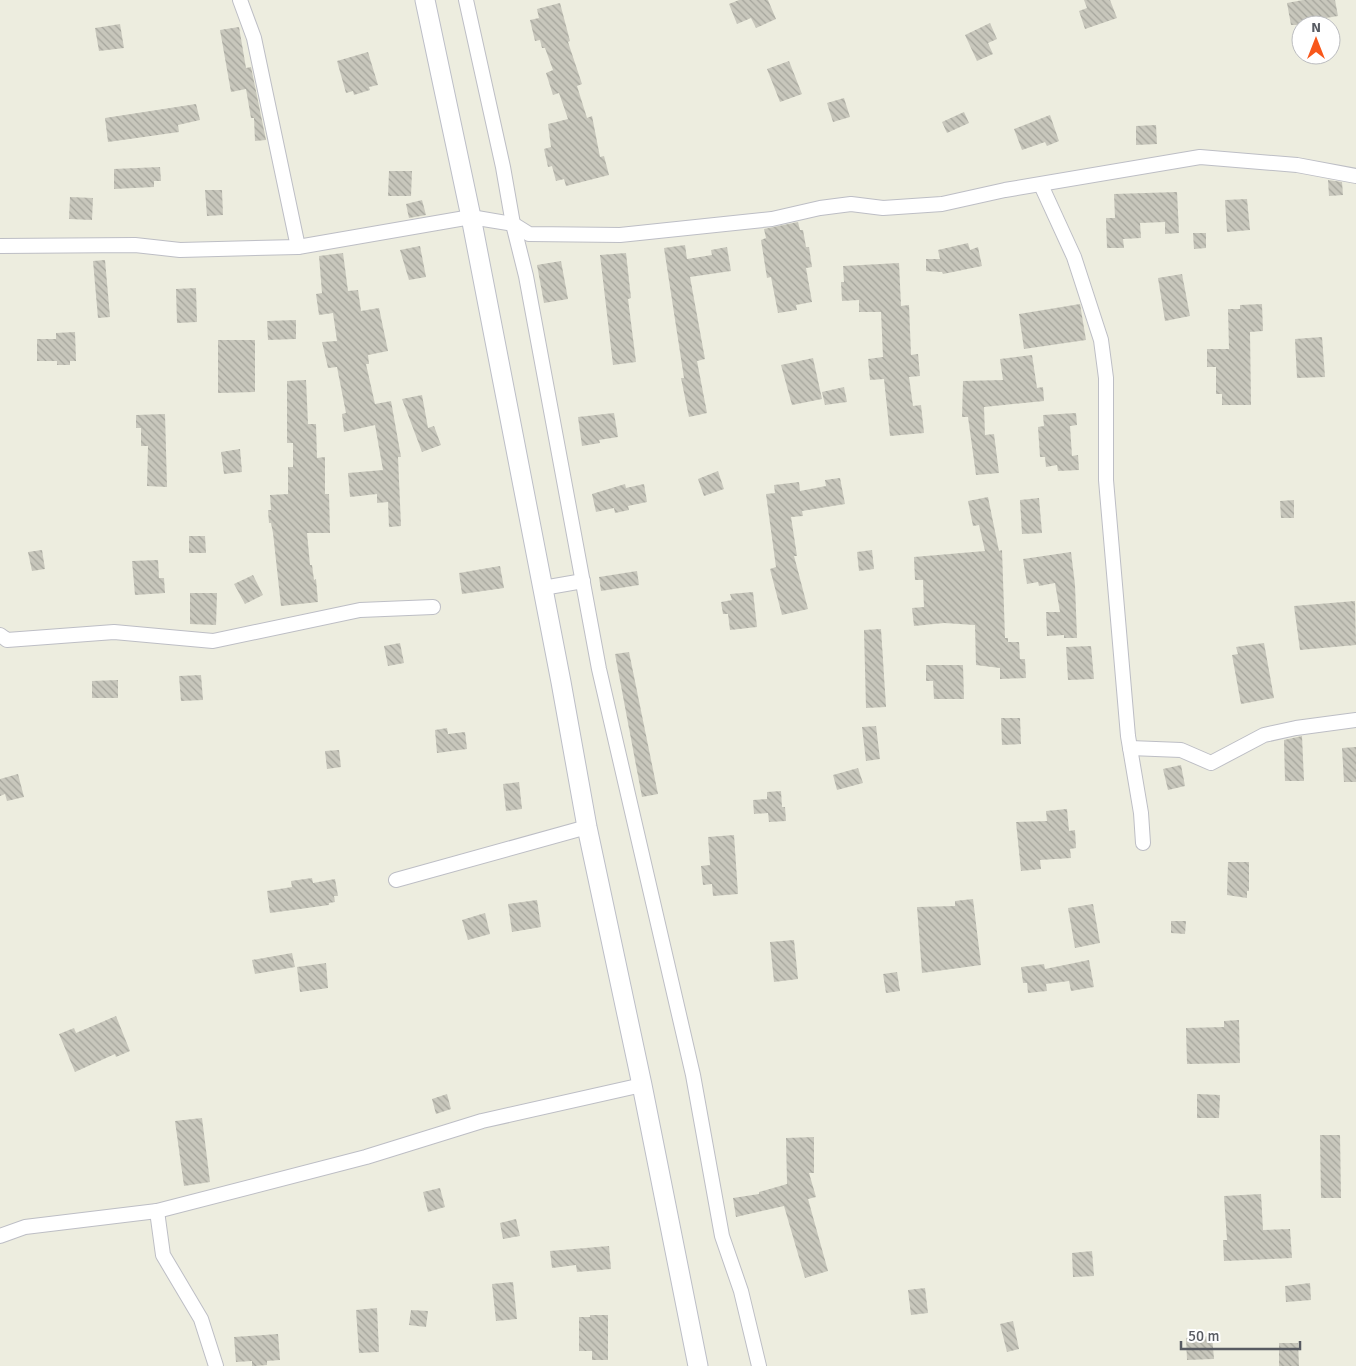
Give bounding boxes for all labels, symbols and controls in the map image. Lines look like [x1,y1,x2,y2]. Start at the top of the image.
north arrow [1291,15,1341,65]
text: N [1311,19,1321,36]
scale bar [1181,1318,1300,1350]
text: 50 m [1188,1327,1219,1345]

